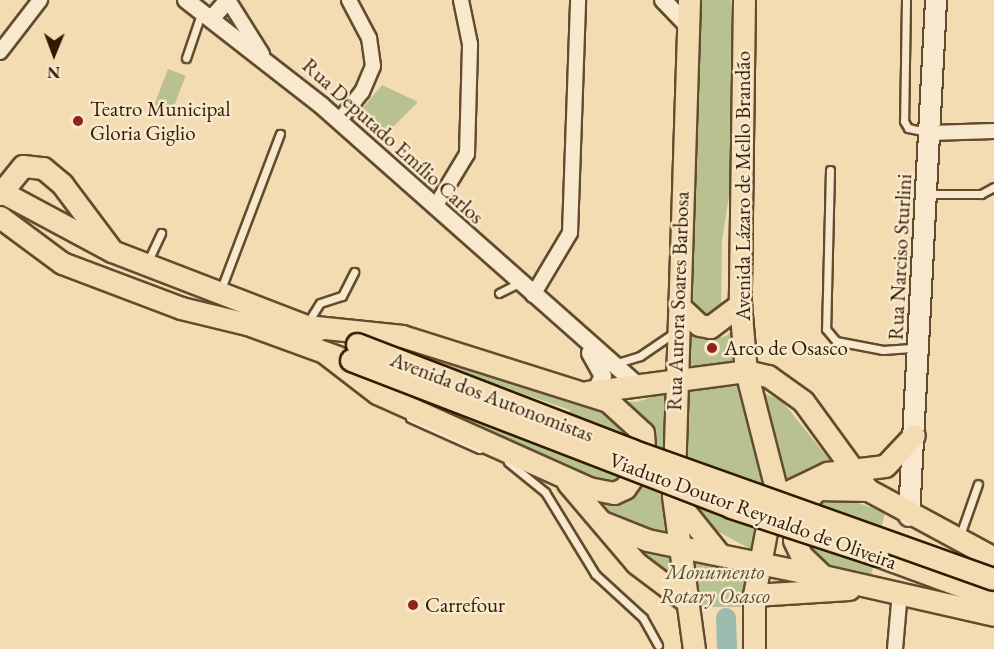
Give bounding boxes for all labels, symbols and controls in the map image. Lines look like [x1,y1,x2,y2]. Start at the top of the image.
north arrow [24,24,84,84]
street label: Avenida Lázaro de Mello Brandão [730,51,756,321]
street label: Rua Deputado Emílio Carlos [297,53,489,229]
text: N [47,62,60,83]
place label: Teatro Municipal Gloria Giglio [90,96,230,146]
marker: Teatro Municipal Gloria Giglio [71,114,85,128]
street label: Rua Narciso Sturlini [883,173,917,341]
street label: Rua Aurora Soares Barbosa [662,191,694,411]
place label: Arco de Osasco [724,335,848,361]
marker: Arco de Osasco [705,341,719,355]
street label: Avenida dos Autonomistas [387,347,597,447]
street label: Viaduto Doutor Reynaldo de Oliveira [606,447,900,575]
park label: Monumento Rotary Osasco [660,559,770,609]
place label: Carrefour [425,592,505,618]
marker: Carrefour [406,598,420,612]

